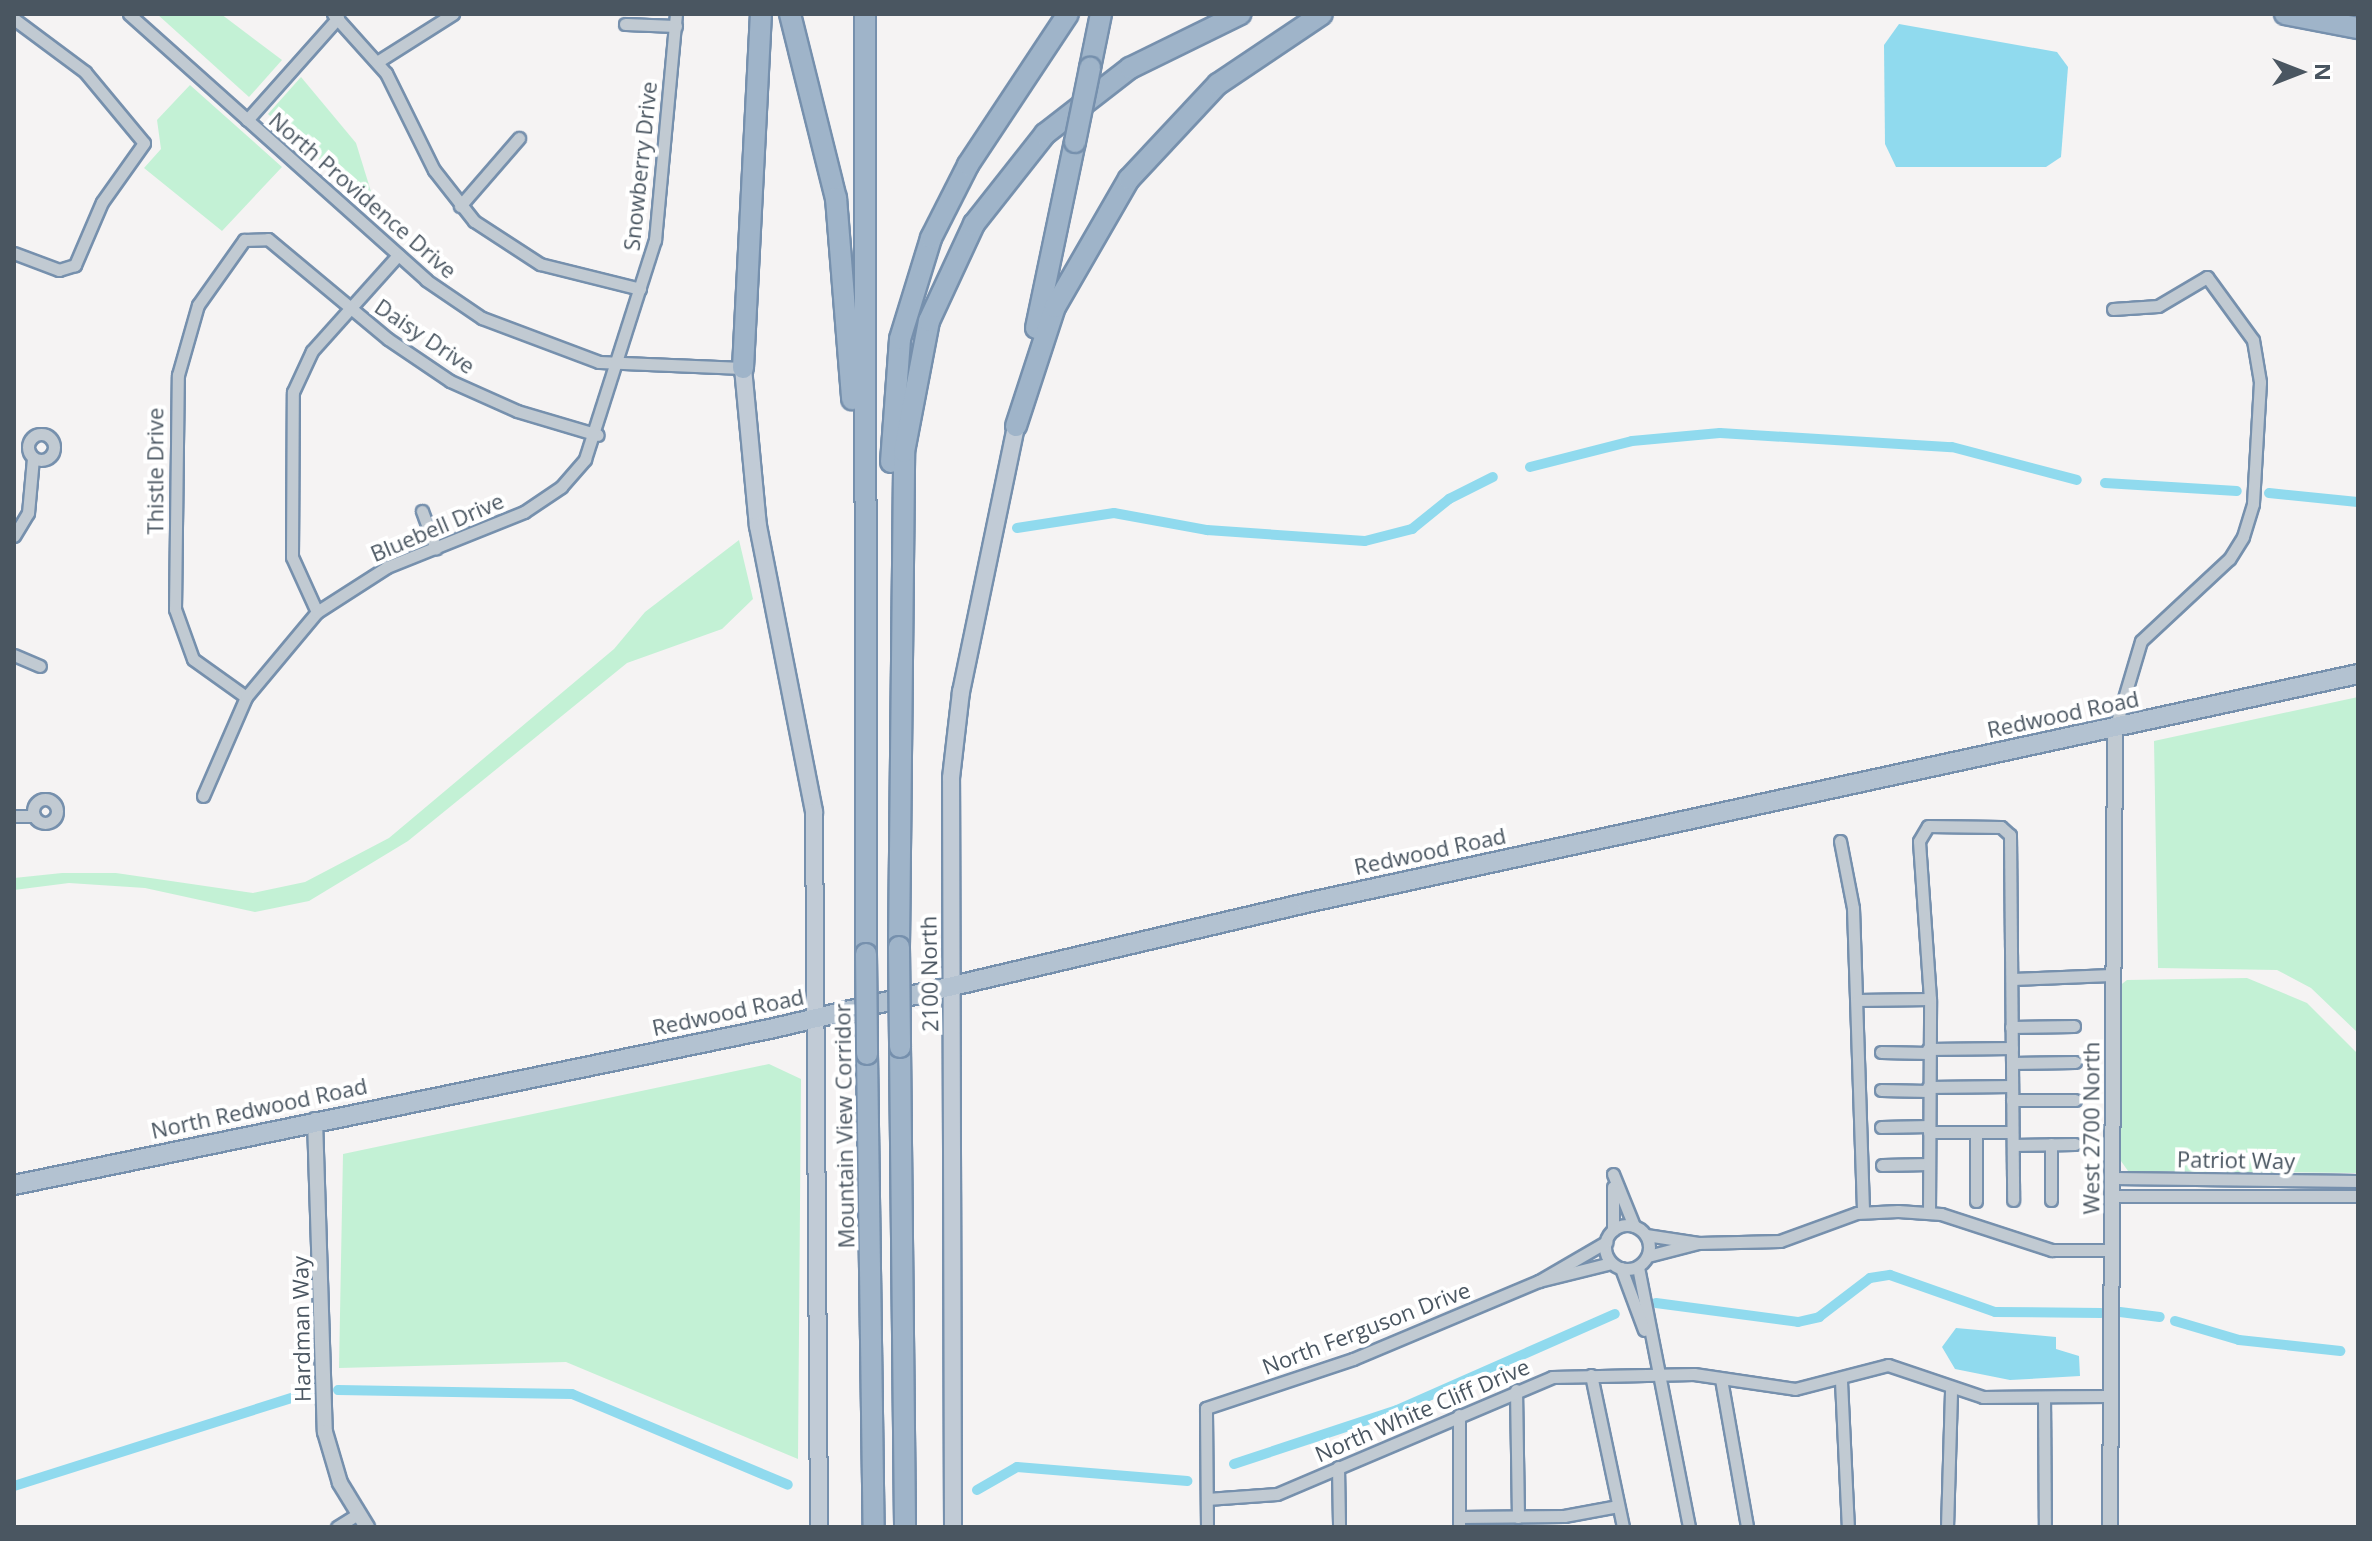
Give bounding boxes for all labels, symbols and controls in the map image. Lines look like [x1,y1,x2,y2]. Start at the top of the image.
north arrow [2260,32,2340,112]
text: N [2309,63,2339,81]
street label: Snowberry Drive [618,80,662,252]
street label: North Providence Drive [264,106,462,284]
street label: Daisy Drive [370,293,480,379]
street label: Thistle Drive [142,408,168,534]
street label: Bluebell Drive [366,487,508,567]
street label: Redwood Road [1985,685,2141,743]
street label: Redwood Road [1352,822,1508,880]
street label: 2100 North [915,916,943,1032]
street label: Redwood Road [650,983,806,1041]
street label: Mountain View Corridor [829,1003,859,1249]
street label: West 2700 North [2078,1042,2104,1214]
street label: North Redwood Road [148,1072,370,1144]
street label: Patriot Way [2177,1146,2295,1174]
street label: Hardman Way [287,1256,315,1402]
street label: North Ferguson Drive [1258,1276,1474,1380]
street label: North White Cliff Drive [1311,1353,1533,1467]

